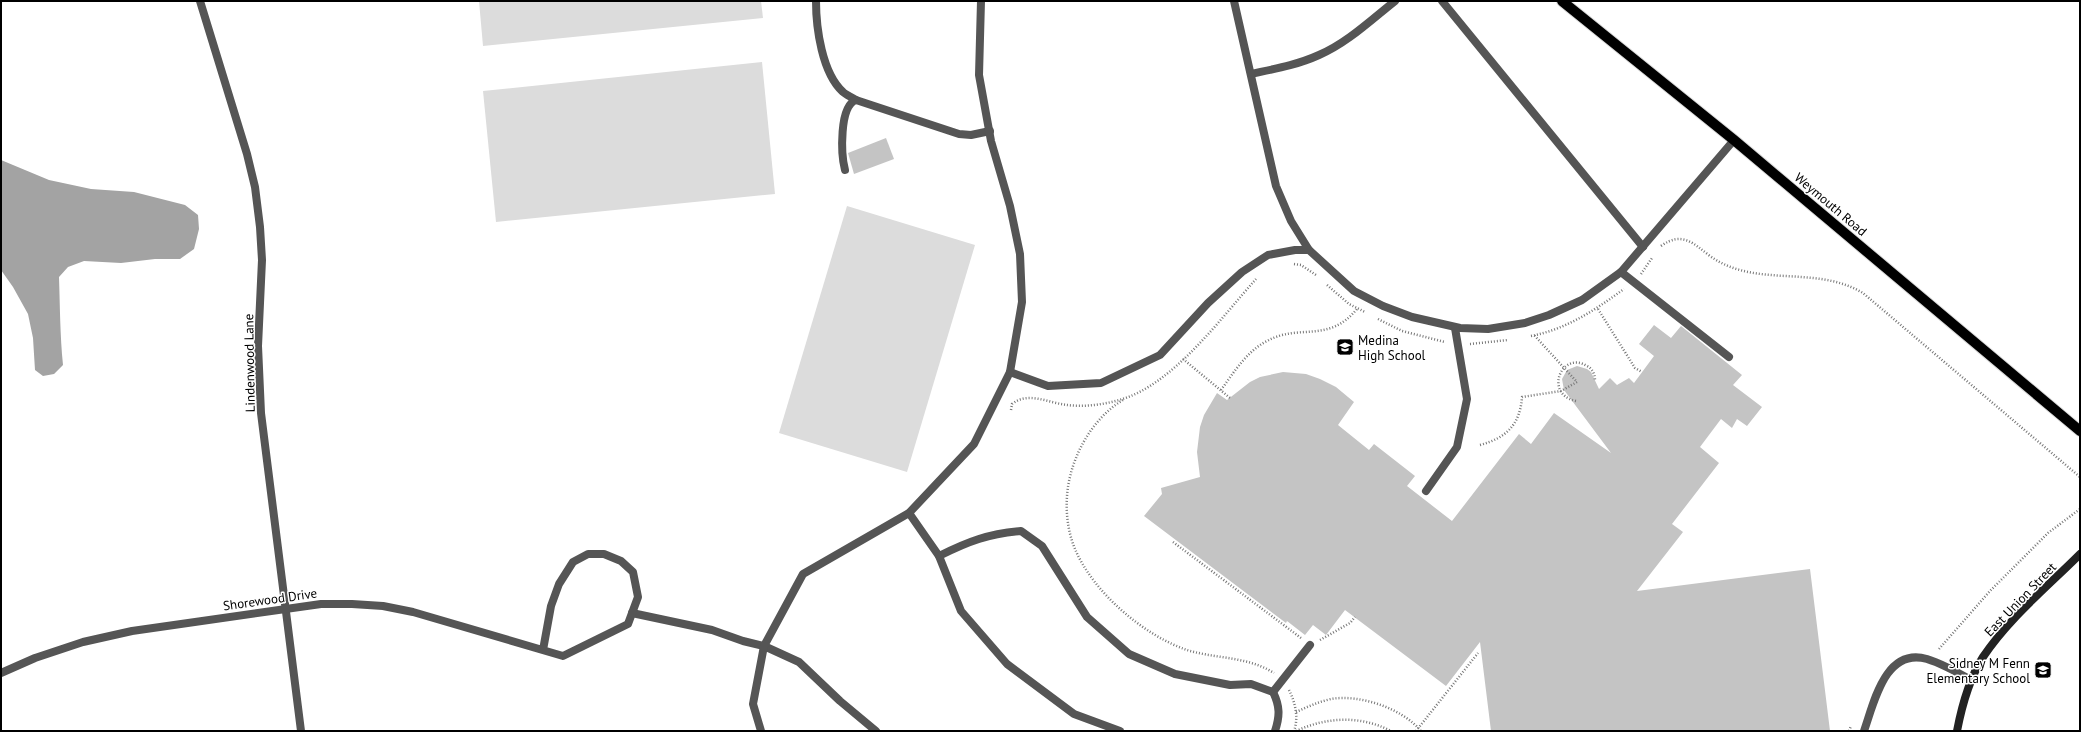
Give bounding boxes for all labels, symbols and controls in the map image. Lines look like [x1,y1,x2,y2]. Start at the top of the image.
street label: Weymouth Road [1791,169,1870,240]
street label: Lindenwood Lane [240,314,259,412]
place label: Medina High School [1358,332,1426,364]
school or university icon: Medina High School [1335,337,1355,357]
street label: East Union Street [1981,558,2060,640]
street label: Shorewood Drive [222,584,318,615]
place label: Sidney M Fenn Elementary School [1926,655,2030,687]
school or university icon: Sidney M Fenn Elementary School [2033,660,2053,680]

